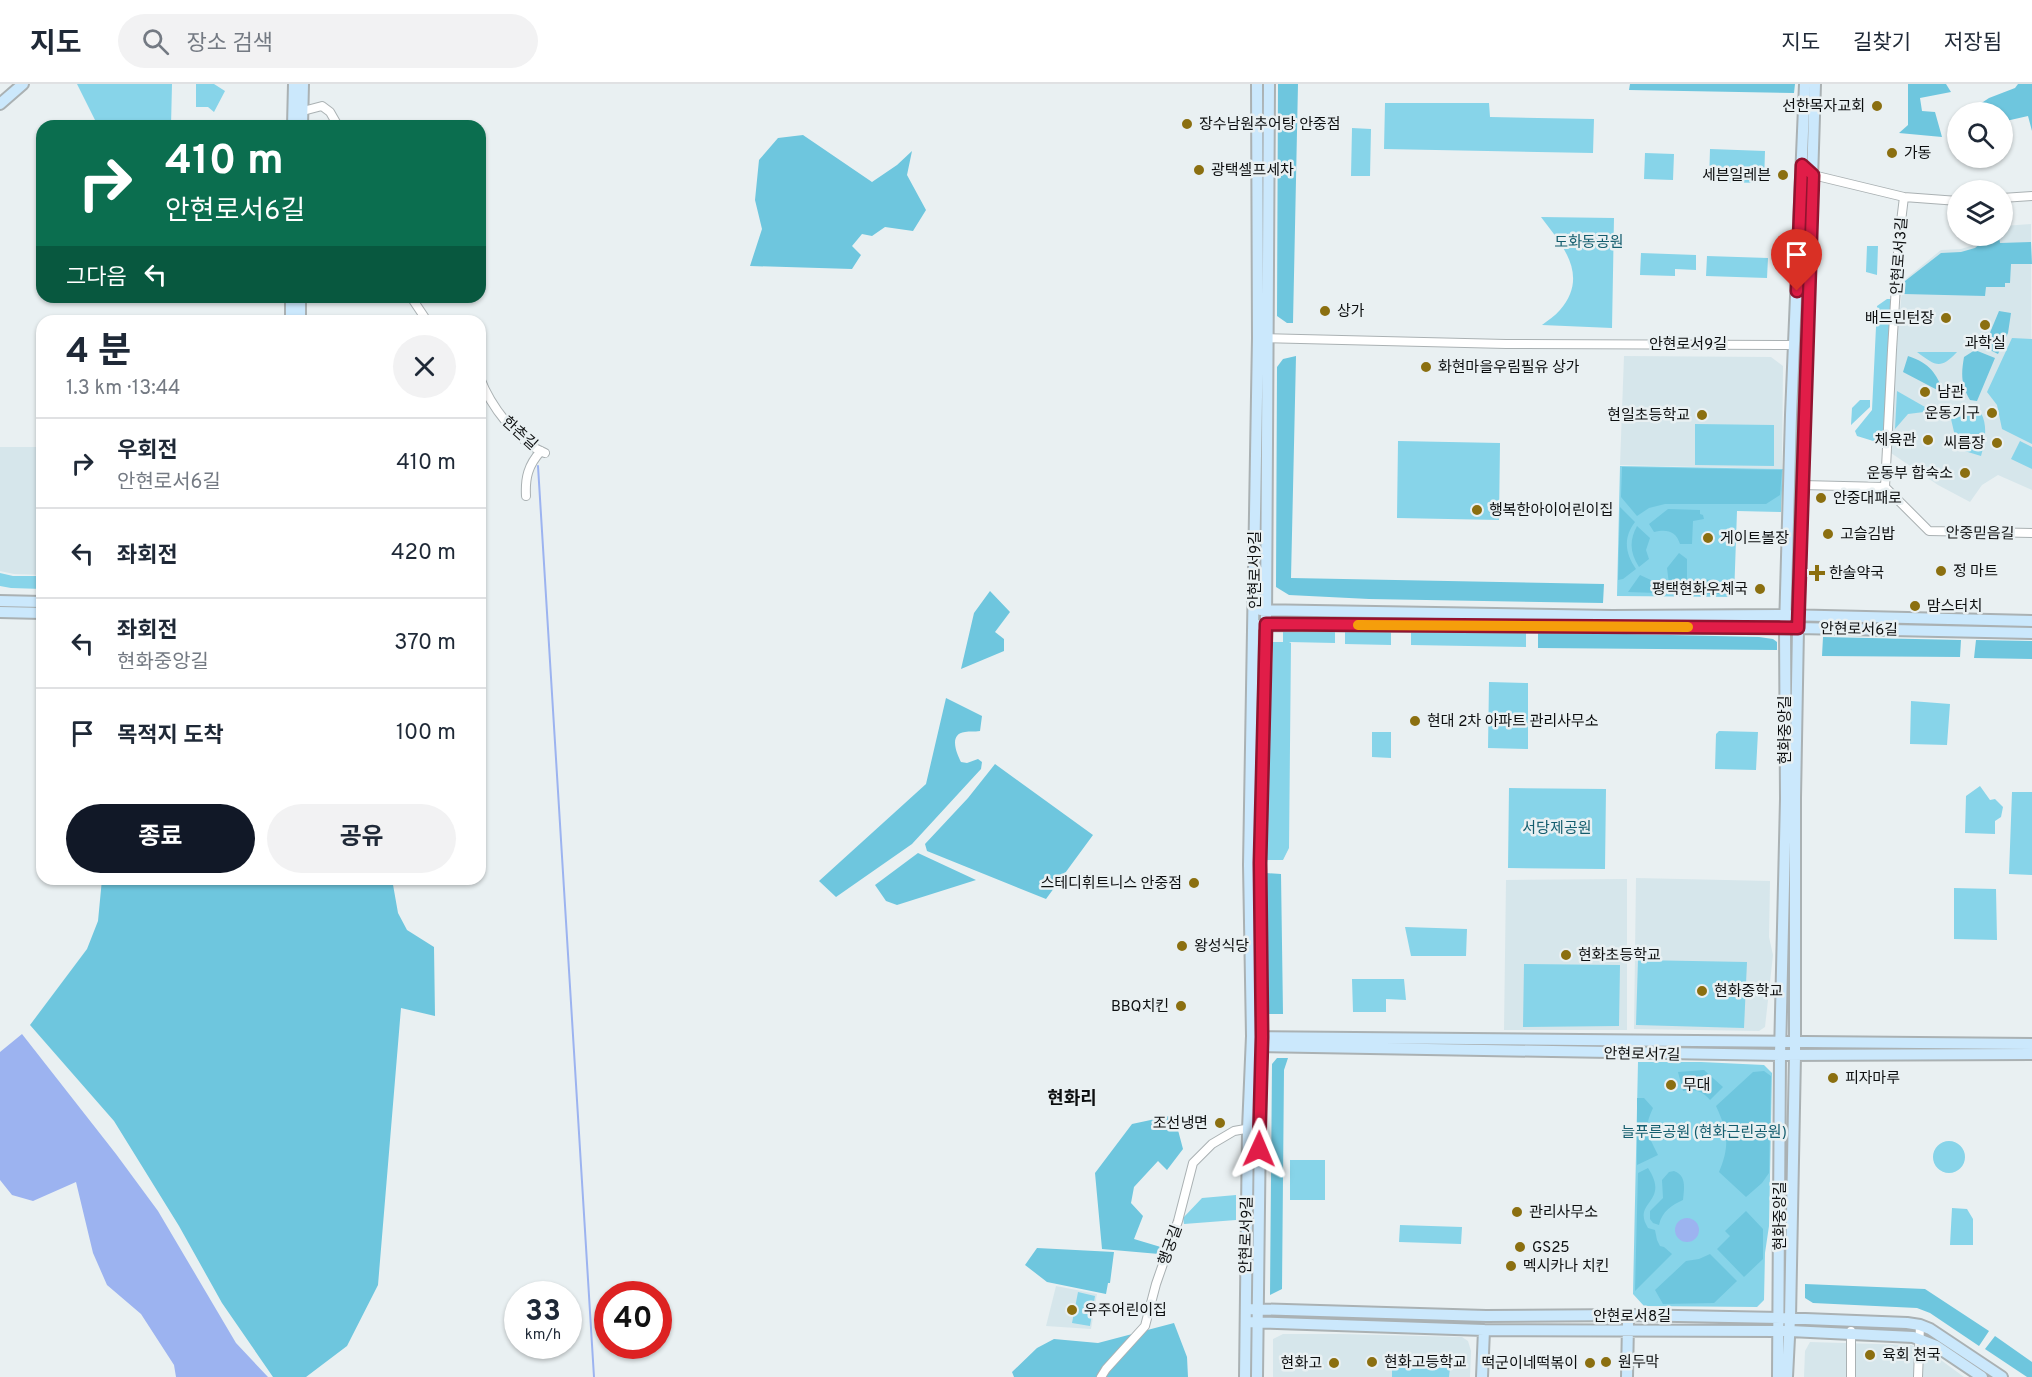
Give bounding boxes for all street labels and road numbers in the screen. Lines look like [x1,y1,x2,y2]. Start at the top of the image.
street label: 안현로서3길 [1887,216,1913,296]
street label: 안현로서9길 [1649,335,1727,355]
street label: 한촌길 [497,413,541,455]
street label: 안중믿음길 [1945,524,2015,545]
street label: 안현로서9길 [1246,531,1266,609]
street label: 안현로서6길 [1820,619,1898,641]
street label: 현화중앙길 [1776,695,1796,765]
street label: 안현로서7길 [1603,1044,1681,1066]
street label: 현화중앙길 [1771,1181,1791,1251]
street label: 안현로서9길 [1236,1196,1258,1274]
street label: 행궁길 [1155,1223,1187,1268]
street label: 안현로서8길 [1593,1307,1671,1327]

